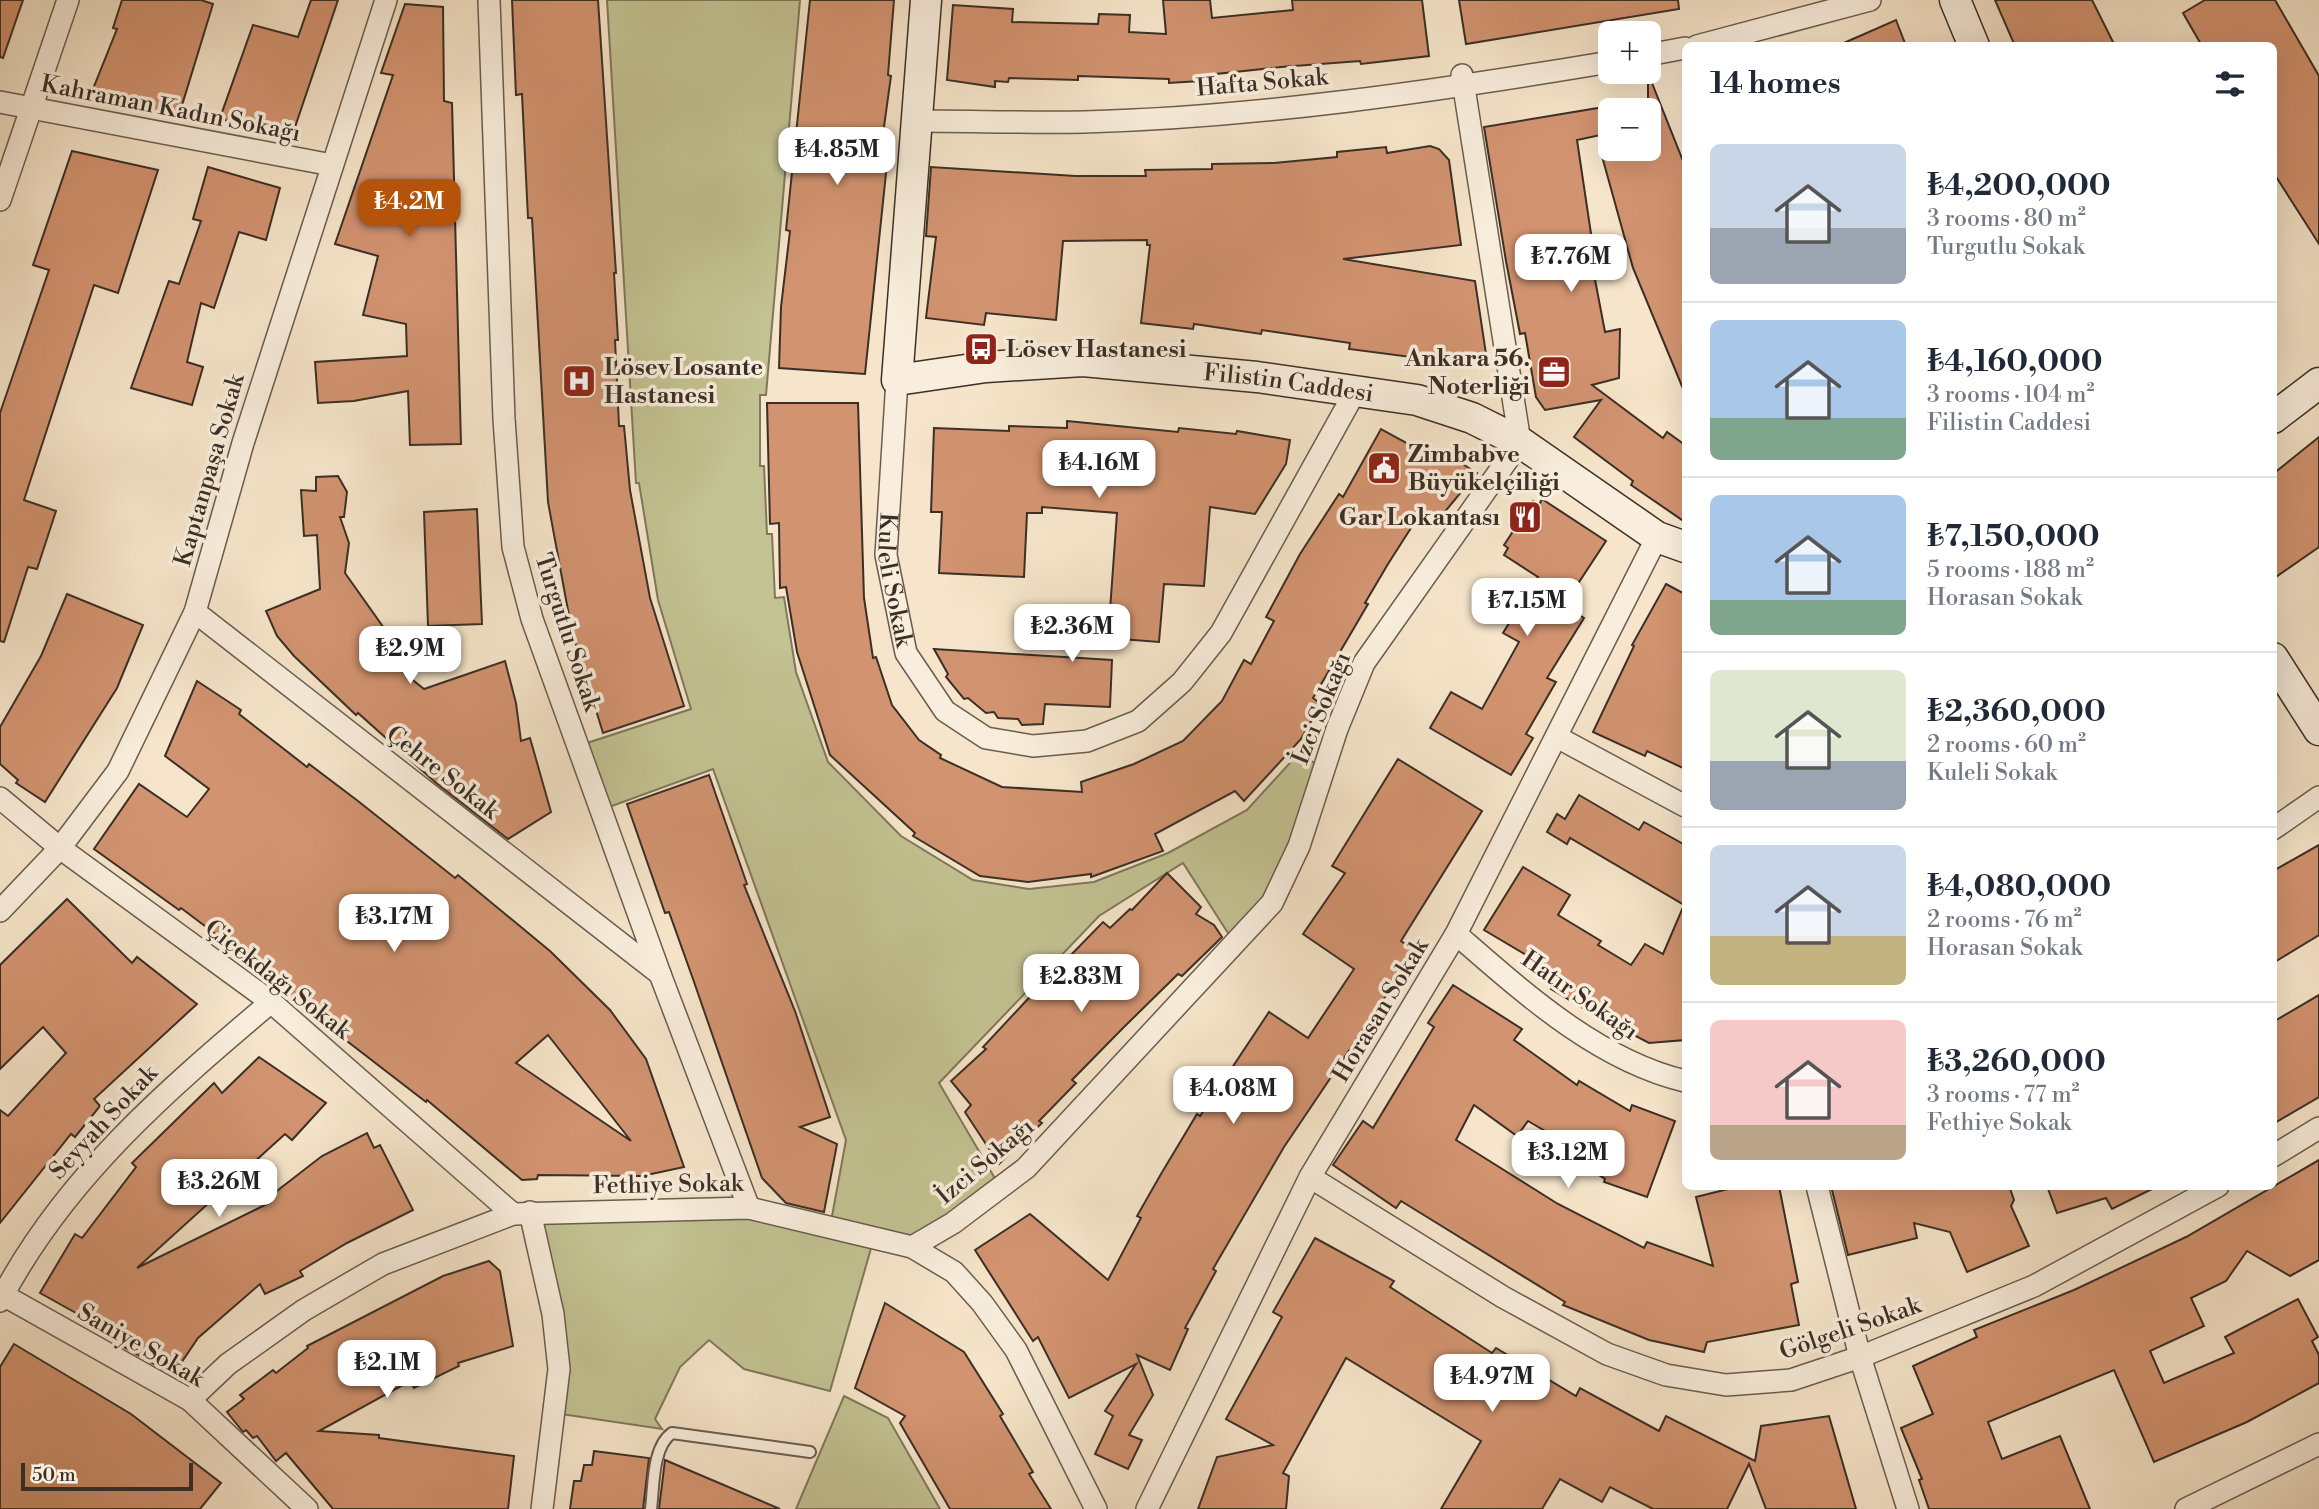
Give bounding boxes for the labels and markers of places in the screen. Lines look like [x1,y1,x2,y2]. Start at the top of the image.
pin: ₺4.85M [780,128,894,187]
pin: ₺4.2M [360,180,458,239]
pin: ₺7.76M [1514,234,1628,294]
bus stop icon: Lösev Hastanesi [962,330,1000,368]
place label: Lösev Hastanesi [1006,335,1187,365]
place label: Ankara 56. Noterliği [1404,344,1530,402]
place label: Lösev Losante Hastanesi [604,353,763,411]
office icon: Ankara 56. Noterliği [1535,353,1573,391]
hospital icon: Lösev Losante Hastanesi [560,362,598,400]
pin: ₺4.16M [1042,440,1156,500]
place label: Zimbabve Büyükelçiliği [1408,440,1560,498]
public building icon: Zimbabve Büyükelçiliği [1365,449,1403,487]
restaurant icon: Gar Lokantası [1506,498,1544,536]
place label: Gar Lokantası [1339,503,1500,533]
pin: ₺7.15M [1470,578,1584,638]
pin: ₺2.36M [1015,604,1129,664]
pin: ₺2.9M [361,626,459,686]
pin: ₺3.17M [337,894,451,954]
pin: ₺2.83M [1024,954,1138,1014]
pin: ₺4.08M [1176,1066,1290,1126]
pin: ₺3.12M [1511,1130,1625,1190]
pin: ₺3.26M [162,1160,276,1219]
pin: ₺2.1M [338,1340,436,1400]
pin: ₺4.97M [1435,1354,1549,1414]

